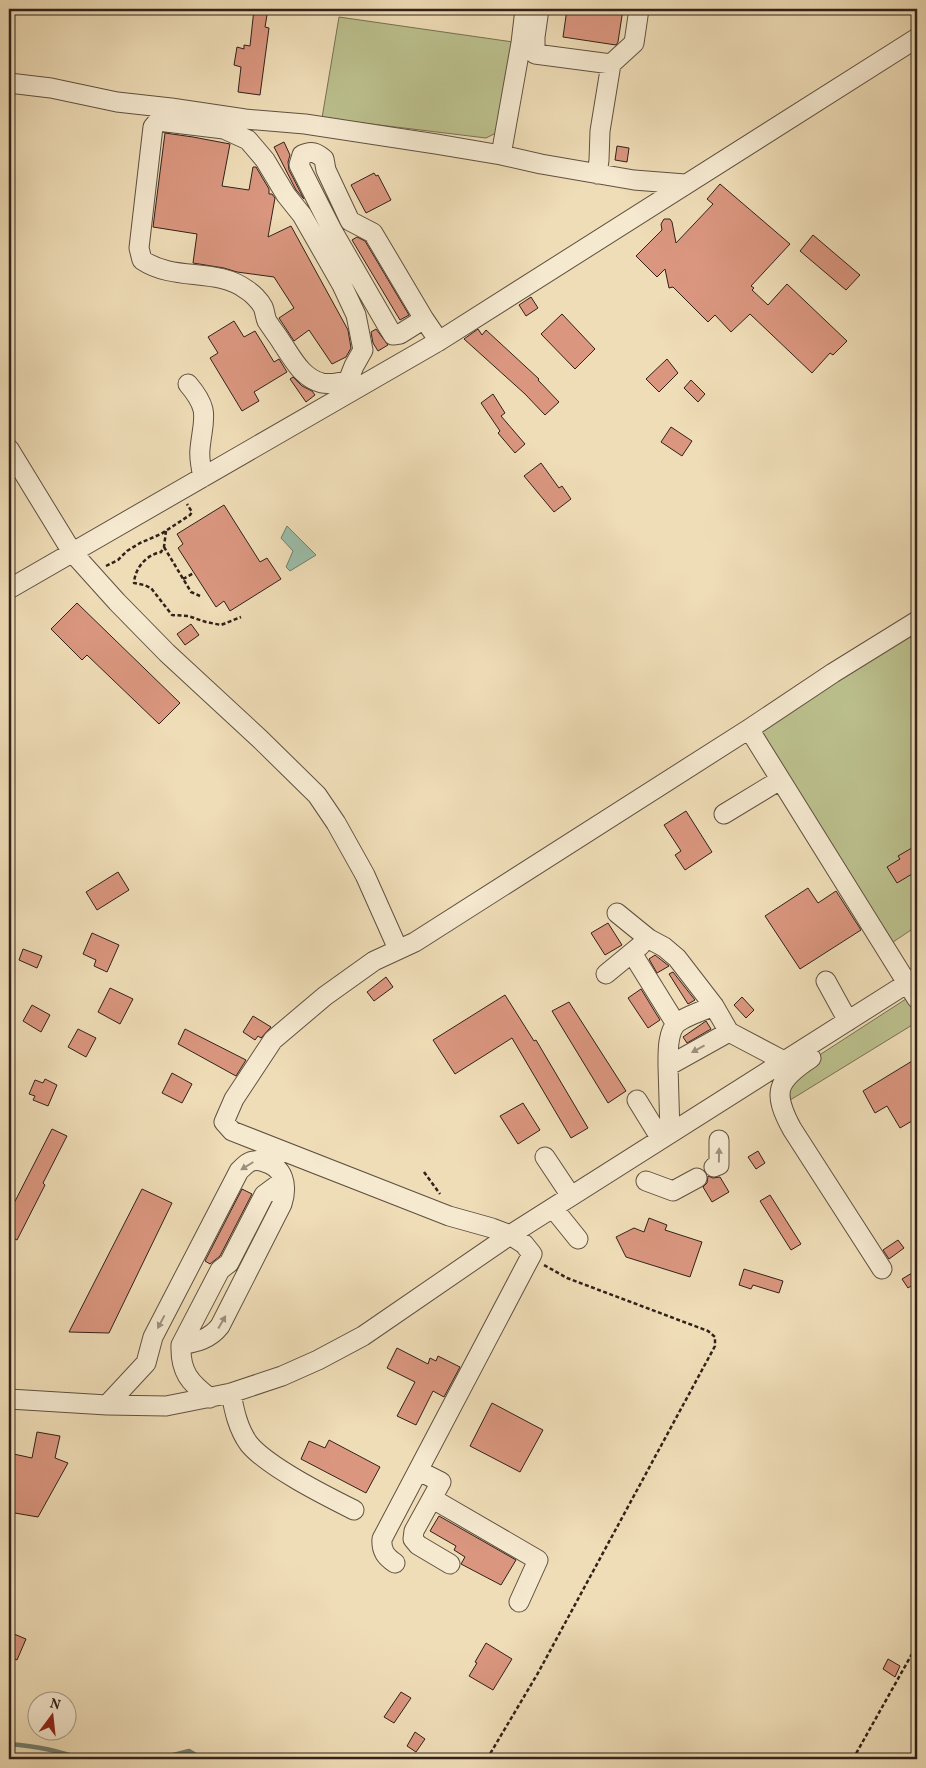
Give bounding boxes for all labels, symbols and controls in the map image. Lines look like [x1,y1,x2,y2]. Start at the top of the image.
one-way arrow [691,1045,705,1054]
one-way arrow [715,1147,723,1163]
one-way arrow [240,1161,254,1170]
one-way arrow [157,1315,165,1329]
one-way arrow [217,1316,226,1329]
north arrow [28,1690,78,1740]
text: N [48,1694,62,1715]

